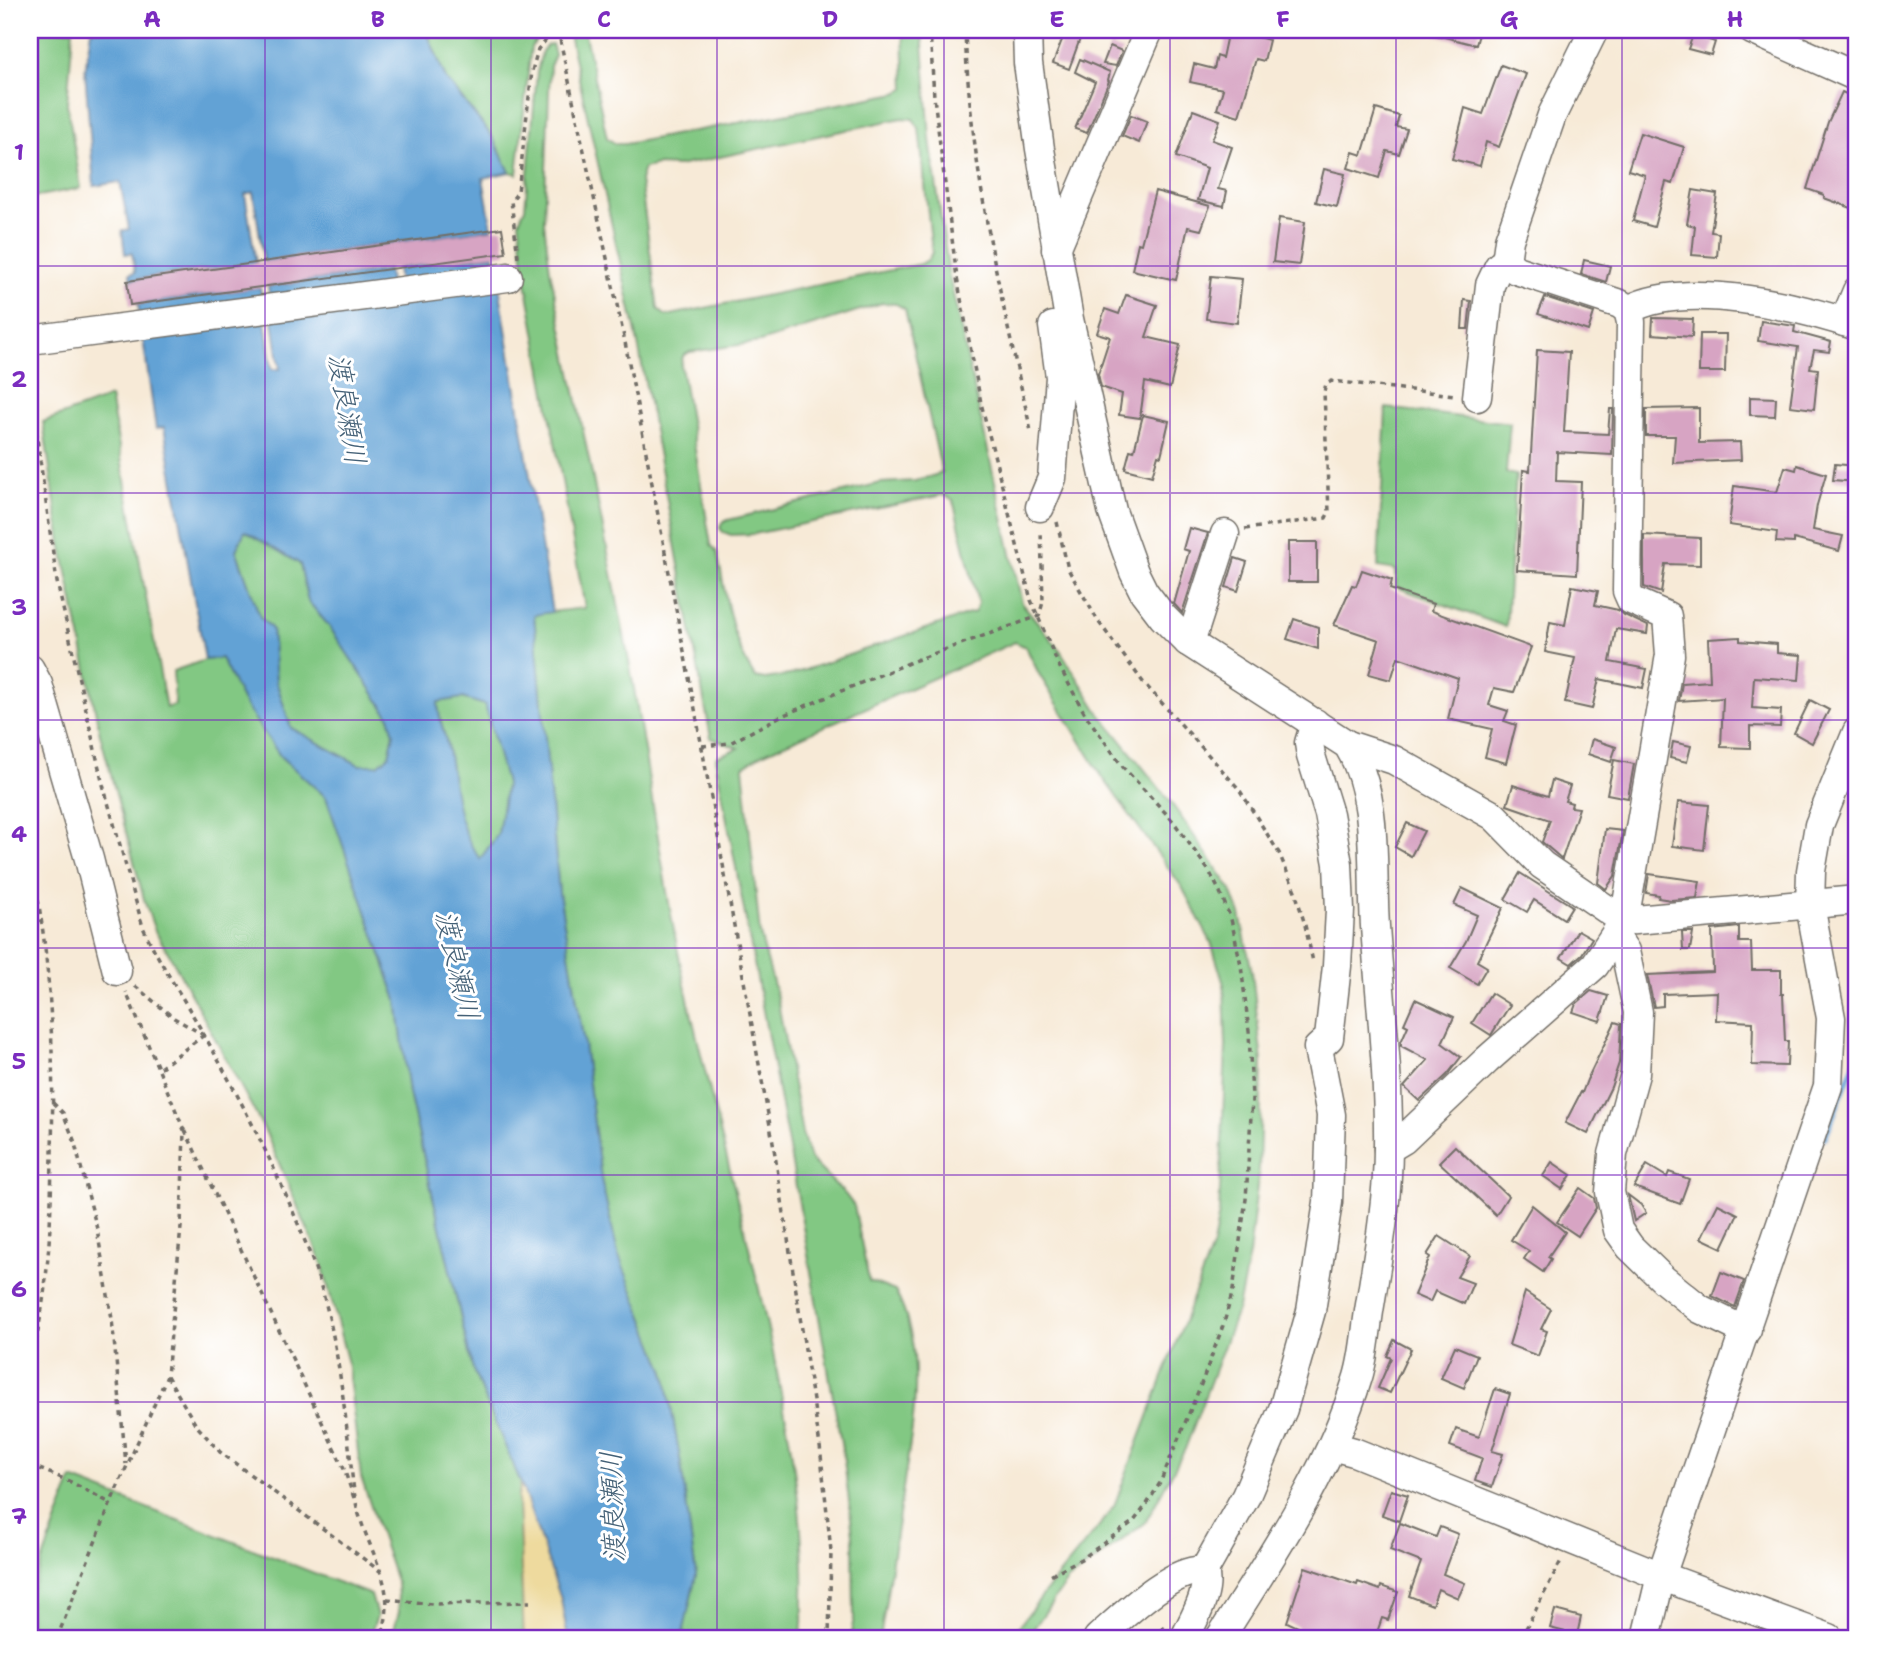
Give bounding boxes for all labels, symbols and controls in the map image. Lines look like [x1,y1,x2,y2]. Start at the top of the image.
text: A [143,4,161,34]
text: B [371,4,385,34]
text: C [597,4,611,34]
text: D [822,4,838,34]
text: E [1049,4,1065,34]
text: F [1276,4,1290,34]
text: G [1500,4,1519,34]
text: H [1727,4,1743,34]
text: 1 [14,137,24,167]
water label: 渡良瀬川 [320,351,376,467]
text: 2 [11,364,27,394]
text: 3 [11,592,27,622]
text: 4 [11,819,27,849]
water label: 渡良瀬川 [427,906,489,1024]
text: 5 [12,1046,26,1076]
text: 6 [11,1274,27,1304]
water label: 渡良瀬川 [591,1450,633,1564]
text: 7 [11,1501,27,1531]

